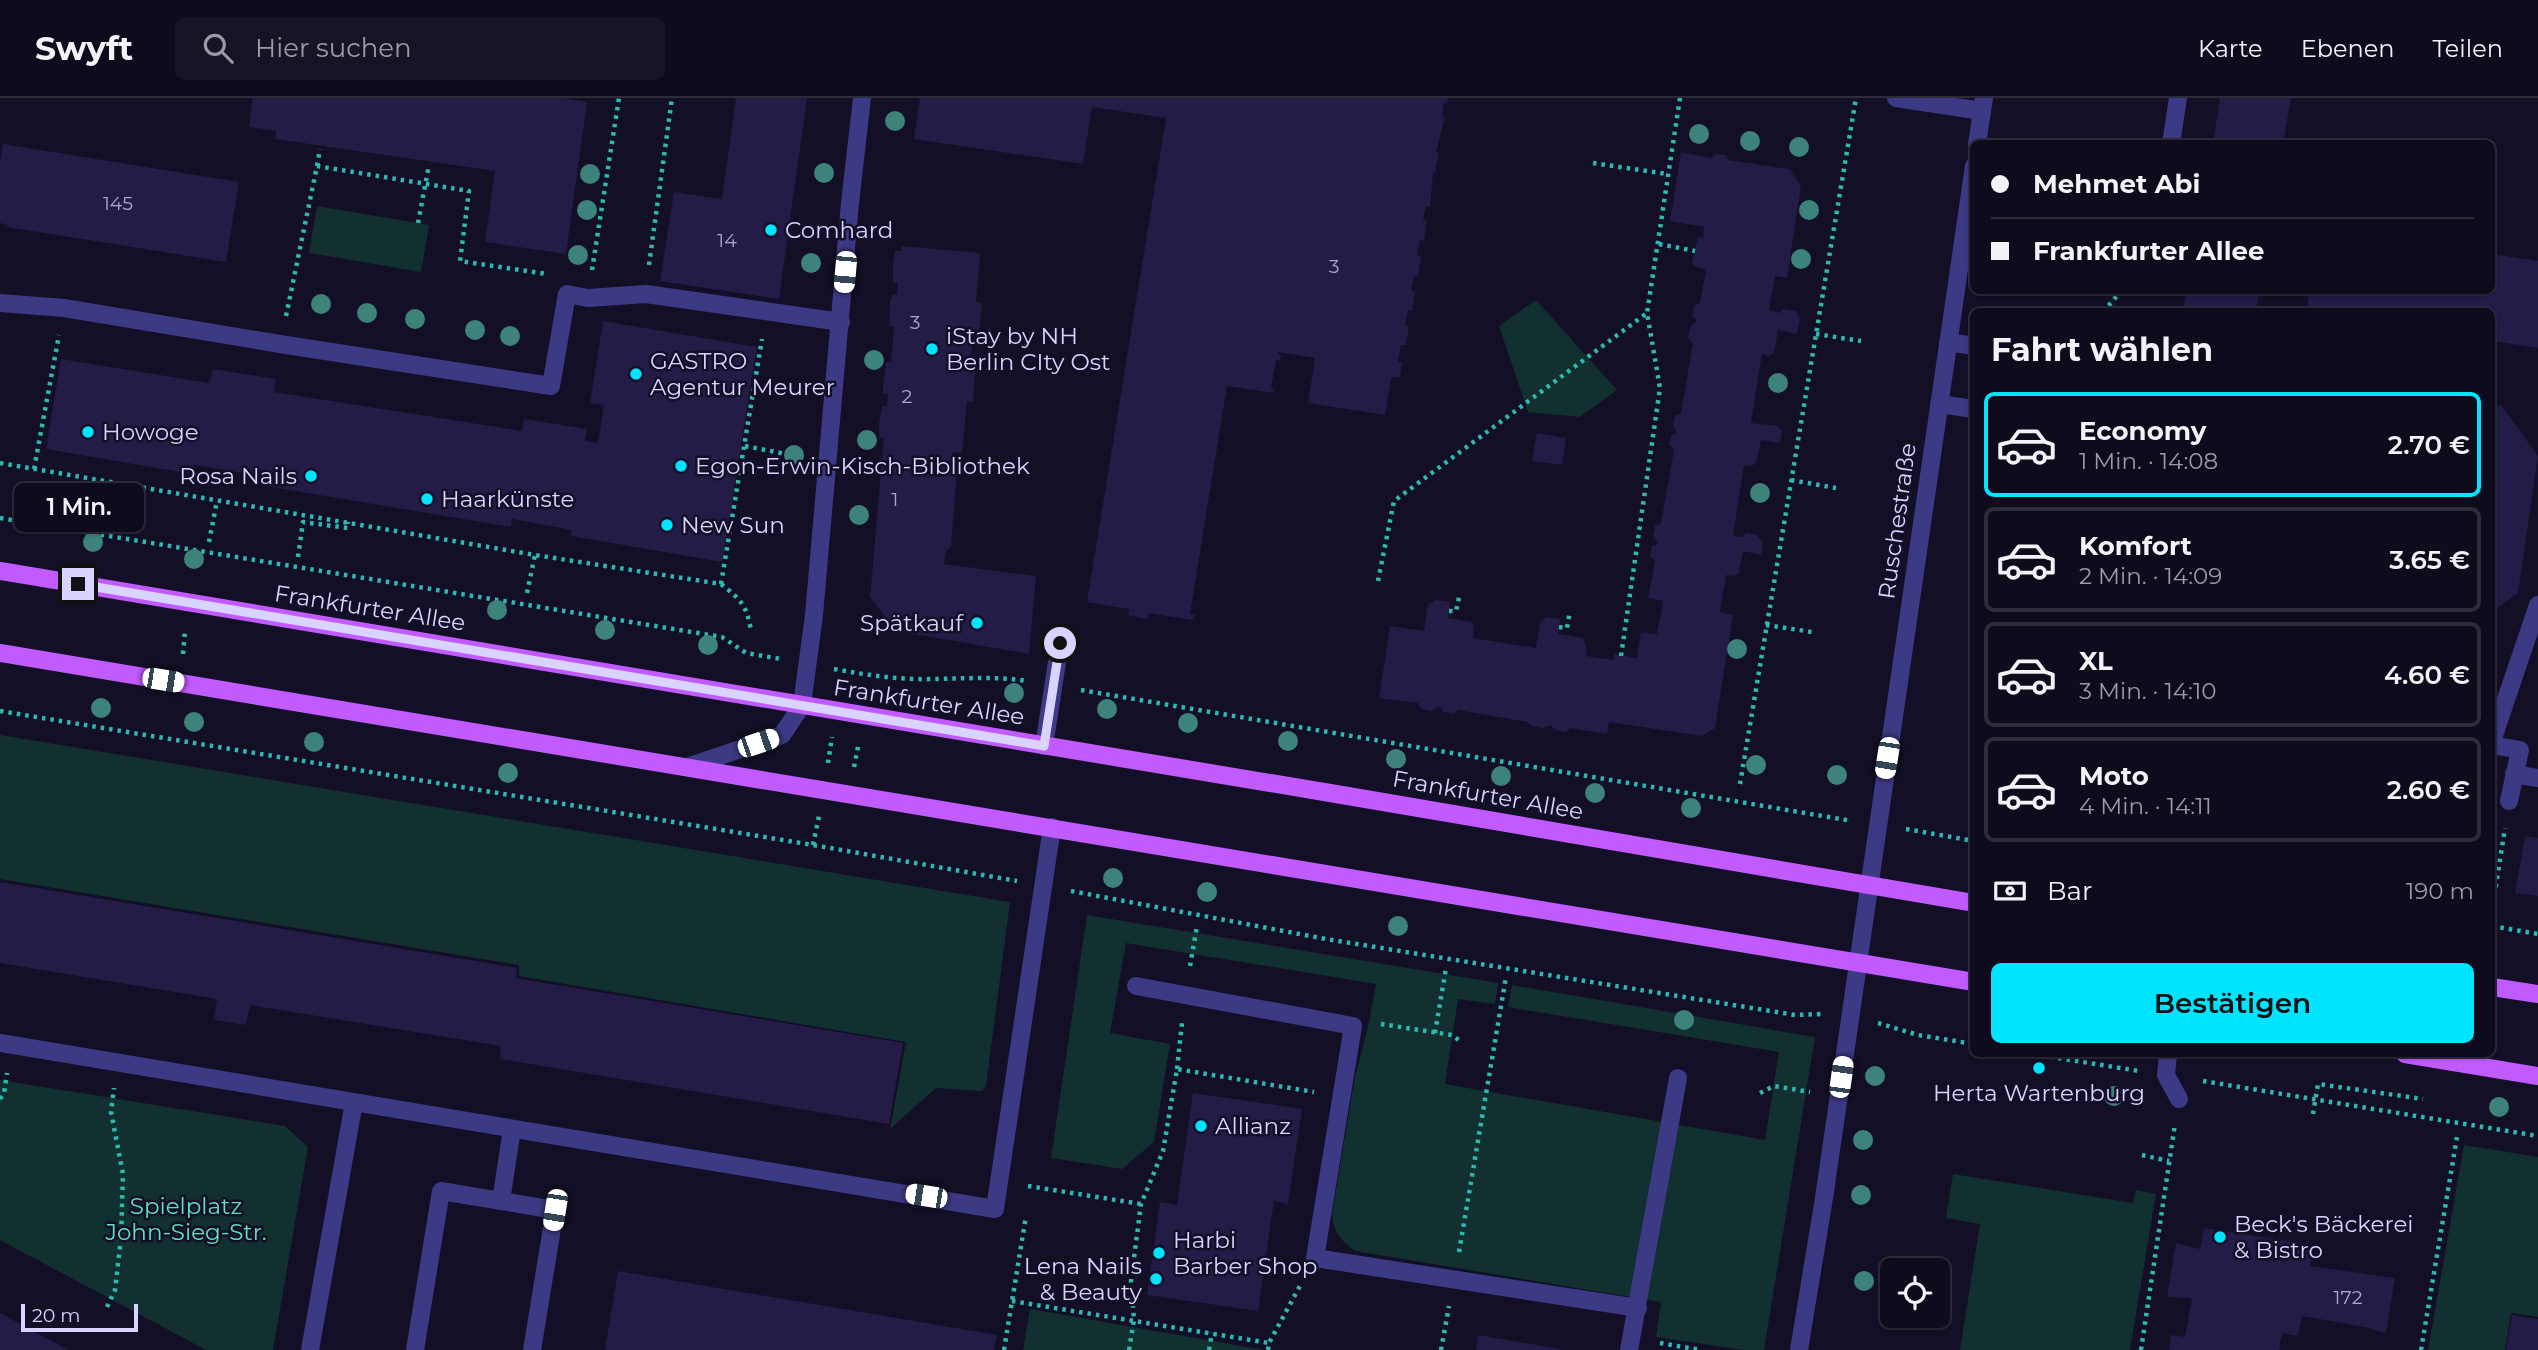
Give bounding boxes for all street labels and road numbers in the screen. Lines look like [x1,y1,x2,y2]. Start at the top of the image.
street label: Ruschestraße [1872,441,1922,601]
street label: Frankfurter Allee [272,579,468,637]
street label: Frankfurter Allee [831,673,1027,731]
street label: Frankfurter Allee [1391,764,1585,826]

